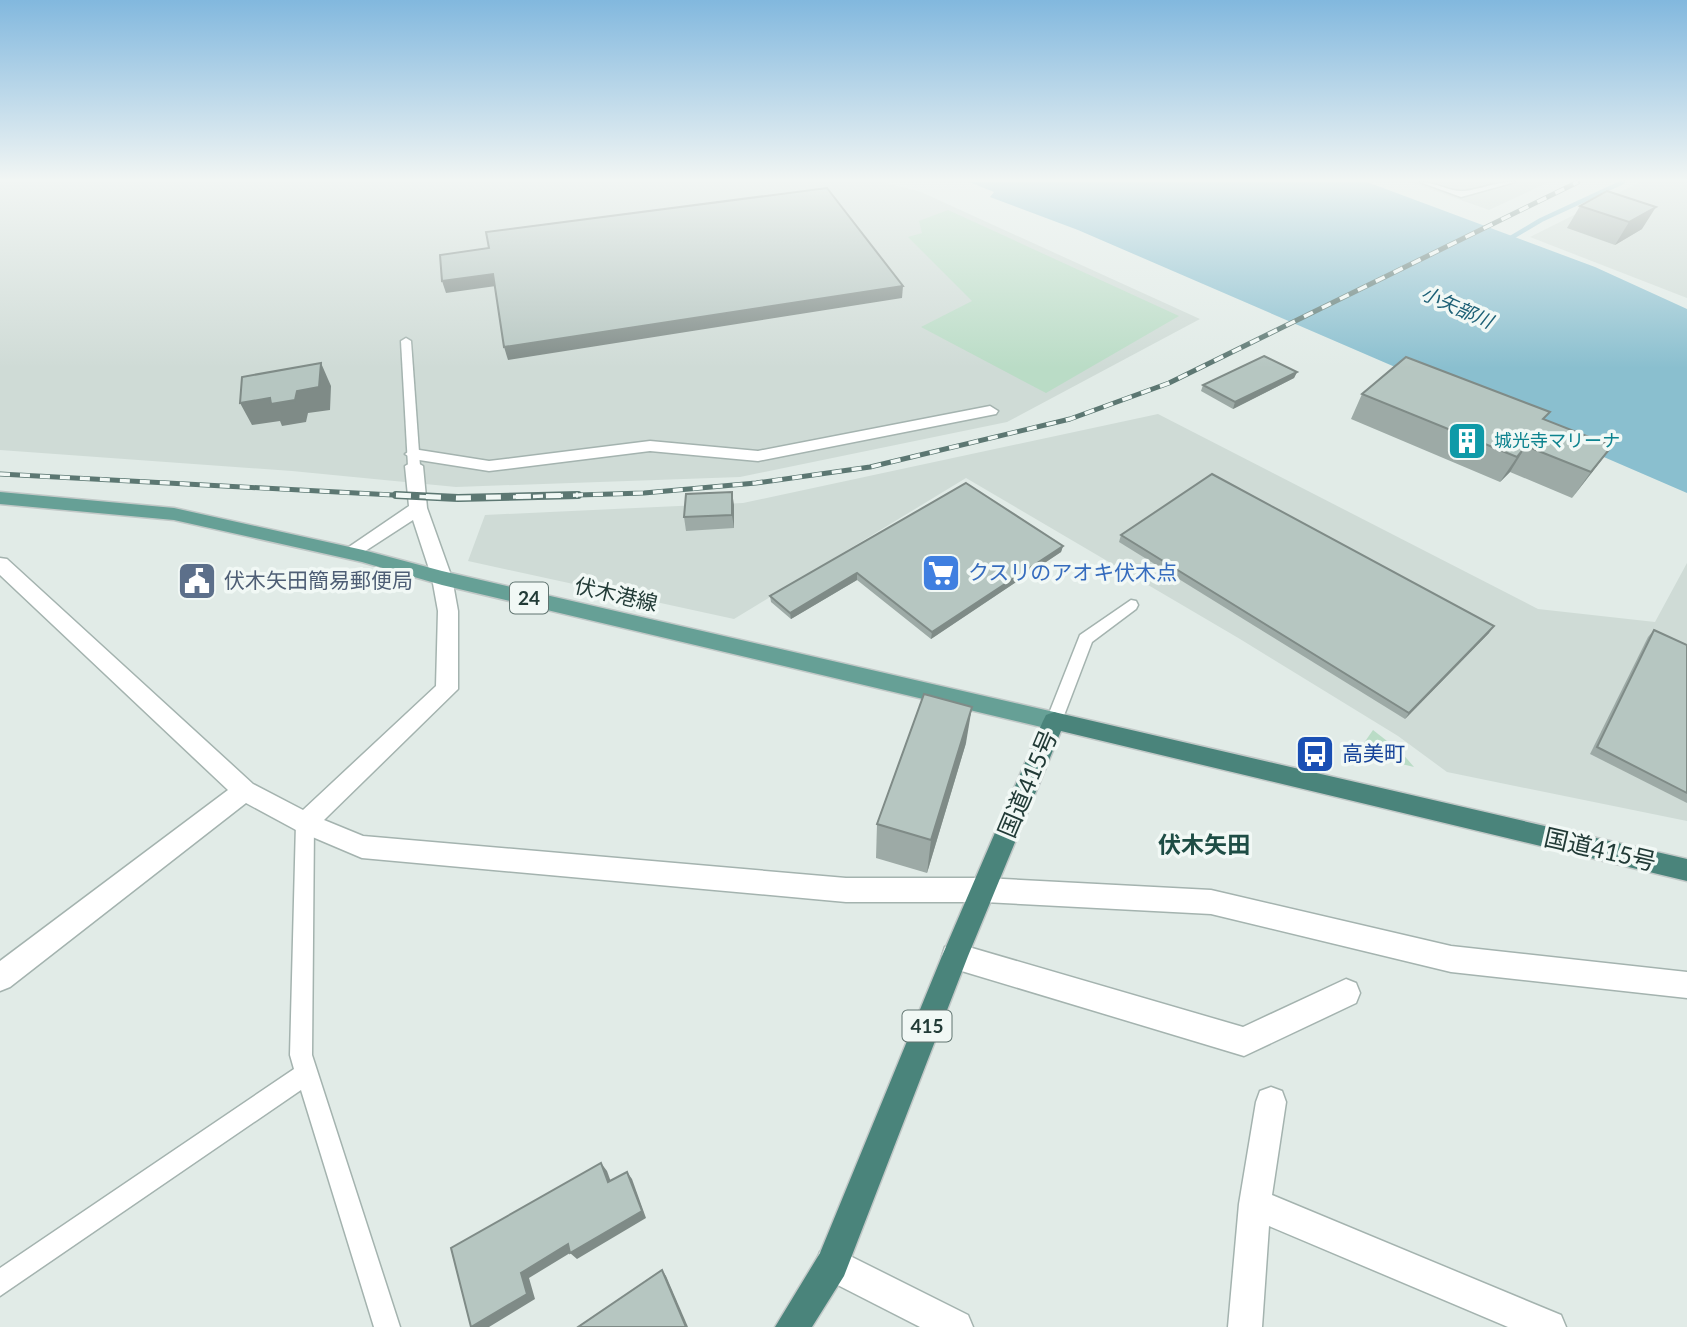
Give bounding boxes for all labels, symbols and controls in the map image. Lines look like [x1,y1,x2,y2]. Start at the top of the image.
water label: 小矢部川 [1418,281,1498,333]
building icon: 城光寺マリーナ [1446,420,1488,462]
place label: 城光寺マリーナ [1494,429,1620,451]
supermarket icon: クスリのアオキ伏木点 [920,552,962,594]
place label: クスリのアオキ伏木点 [968,559,1177,584]
public building icon: 伏木矢田簡易郵便局 [176,560,218,602]
place label: 伏木矢田簡易郵便局 [224,567,413,592]
street label: 伏木港線 [573,572,660,615]
road number: 24 [510,582,548,614]
street label: 国道415号 [991,725,1062,841]
bus stop icon: 高美町 [1294,733,1336,775]
place label: 高美町 [1342,740,1405,765]
street label: 国道415号 [1542,822,1659,875]
district label: 伏木矢田 [1158,830,1250,858]
road number: 415 [902,1010,951,1042]

